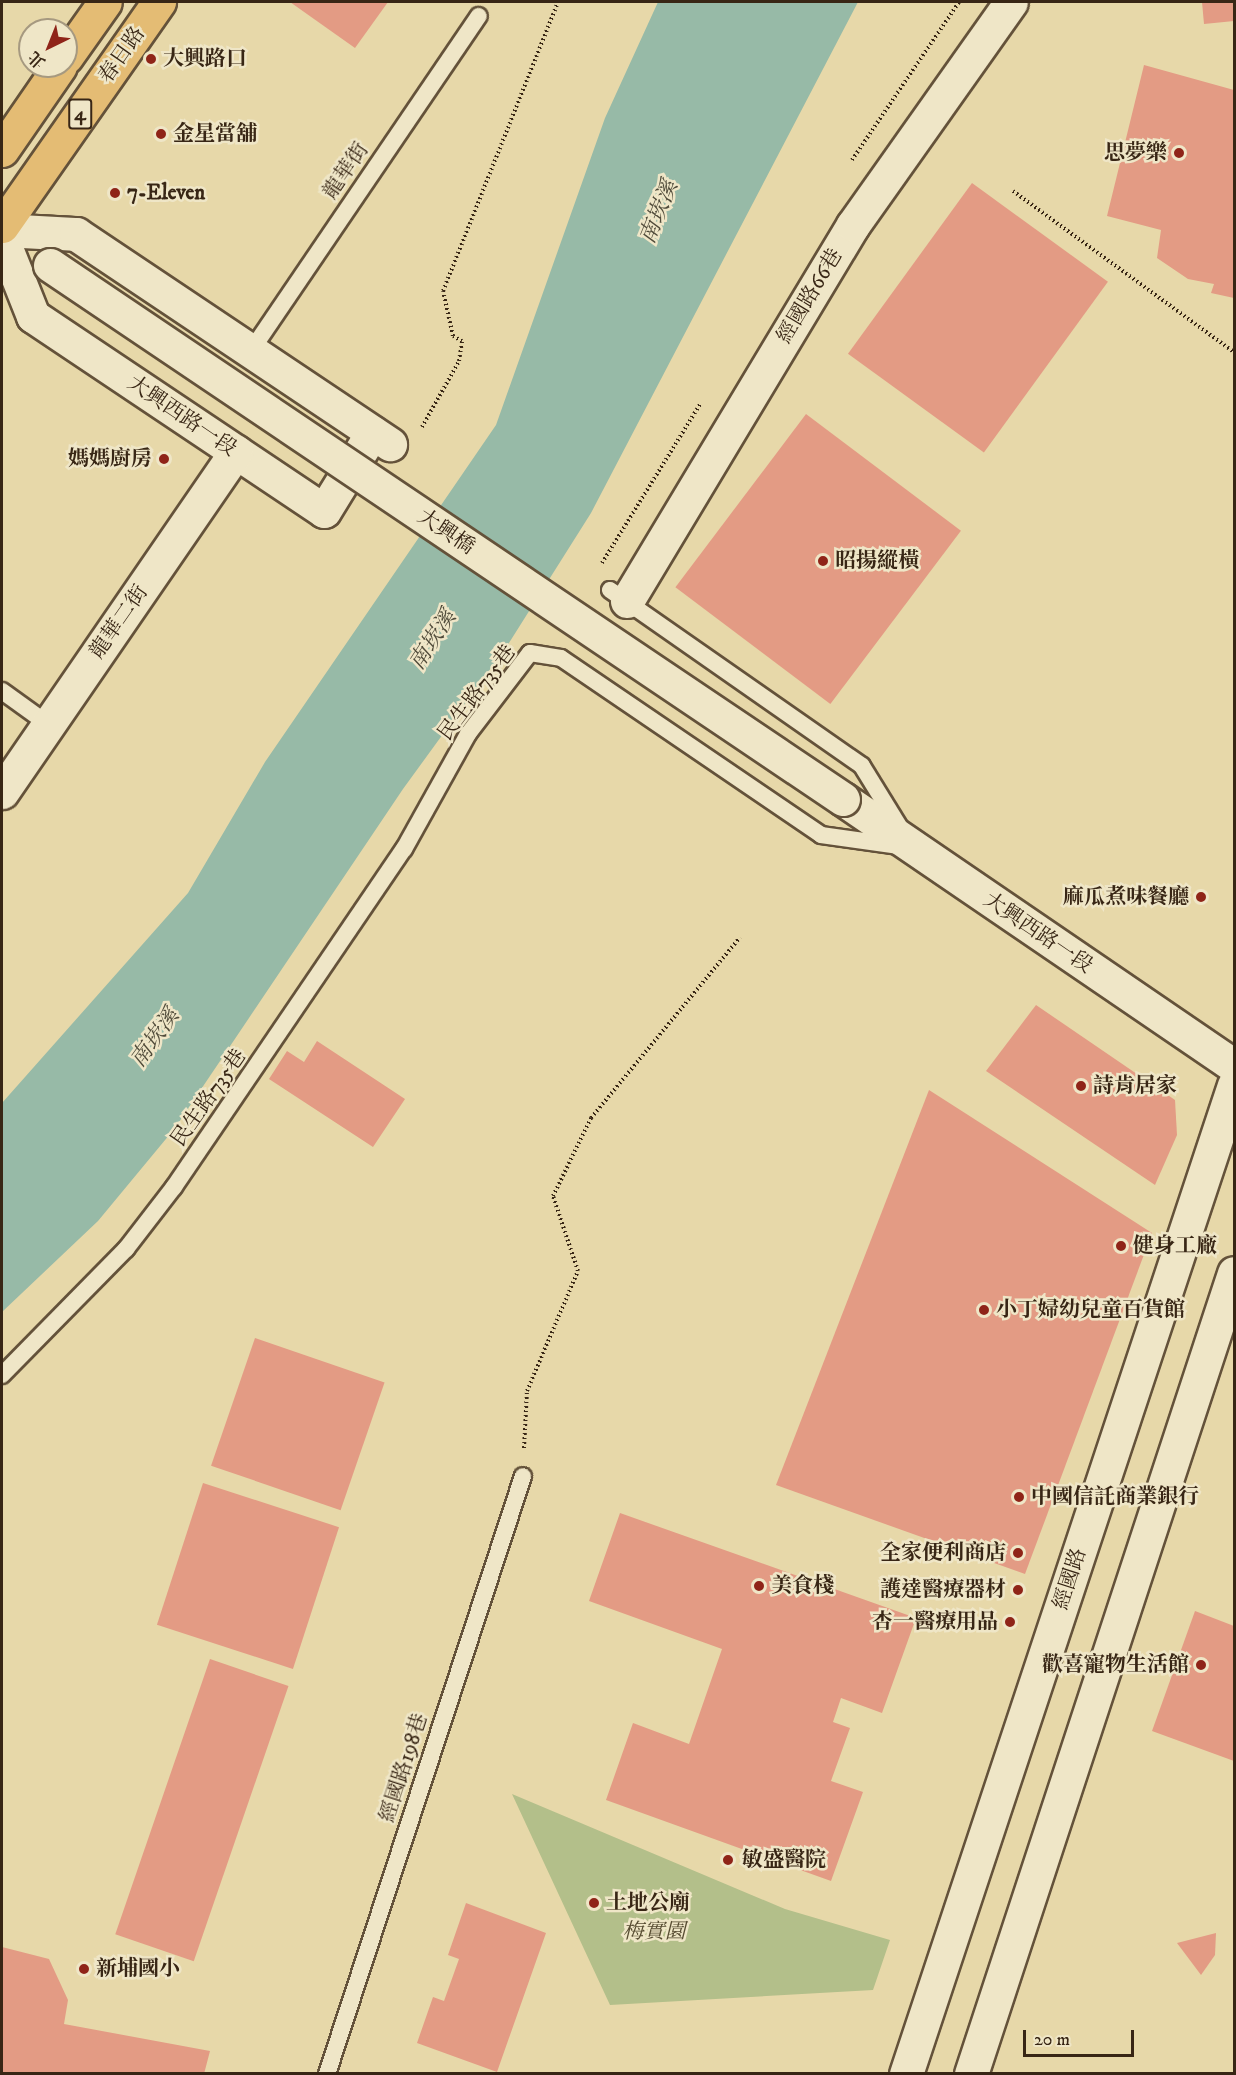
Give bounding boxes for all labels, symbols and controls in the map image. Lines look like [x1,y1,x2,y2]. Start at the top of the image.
north arrow [18,18,78,78]
street label: 春日路 [94,22,150,88]
place label: 大興路口 [163,46,247,72]
text: 北 [24,47,50,72]
marker: 大興路口 [144,52,158,66]
road number: 4 [68,97,92,131]
place label: 金星當舖 [173,121,257,147]
marker: 金星當舖 [154,127,168,141]
street label: 龍華街 [318,138,374,204]
place label: 思夢樂 [1104,140,1167,166]
marker: 思夢樂 [1172,146,1186,160]
water label: 南崁溪 [634,176,684,248]
place label: 7-Eleven [127,180,205,206]
marker: 7-Eleven [108,186,122,200]
street label: 經國路66巷 [772,244,848,348]
street label: 大興西路一段 [123,370,241,462]
place label: 媽媽廚房 [68,446,152,472]
marker: 媽媽廚房 [157,452,171,466]
street label: 大興橋 [413,504,479,560]
place label: 昭揚縱橫 [835,548,919,574]
marker: 昭揚縱橫 [816,554,830,568]
street label: 龍華二街 [85,580,153,664]
water label: 南崁溪 [404,605,462,675]
street label: 民生路735巷 [433,640,521,746]
place label: 麻瓜煮味餐廳 [1063,884,1189,910]
street label: 大興西路一段 [979,887,1097,979]
marker: 麻瓜煮味餐廳 [1194,890,1208,904]
water label: 南崁溪 [125,1004,185,1072]
street label: 民生路735巷 [166,1044,252,1152]
place label: 詩肯居家 [1093,1073,1177,1099]
marker: 詩肯居家 [1074,1079,1088,1093]
place label: 健身工廠 [1133,1233,1217,1259]
marker: 健身工廠 [1114,1239,1128,1253]
place label: 小丁婦幼兒童百貨館 [996,1297,1185,1323]
marker: 小丁婦幼兒童百貨館 [977,1303,991,1317]
place label: 中國信託商業銀行 [1031,1484,1199,1510]
marker: 中國信託商業銀行 [1012,1490,1026,1504]
place label: 全家便利商店 [880,1540,1006,1566]
street label: 經國路 [1048,1545,1092,1613]
marker: 全家便利商店 [1011,1546,1025,1560]
place label: 美食棧 [771,1573,834,1599]
place label: 護達醫療器材 [880,1577,1006,1603]
marker: 美食棧 [752,1579,766,1593]
marker: 護達醫療器材 [1011,1583,1025,1597]
place label: 杏一醫療用品 [872,1609,998,1635]
marker: 杏一醫療用品 [1003,1615,1017,1629]
place label: 歡喜寵物生活館 [1042,1652,1189,1678]
marker: 歡喜寵物生活館 [1194,1658,1208,1672]
street label: 經國路198巷 [375,1711,433,1825]
place label: 敏盛醫院 [742,1847,826,1873]
marker: 敏盛醫院 [719,1851,737,1869]
place label: 土地公廟 [606,1890,690,1916]
marker: 土地公廟 [587,1896,601,1910]
park label: 梅實園 [623,1919,685,1945]
place label: 新埔國小 [96,1956,180,1982]
marker: 新埔國小 [77,1962,91,1976]
scale bar [1026,2018,1137,2056]
text: 20 m [1034,2029,1070,2051]

